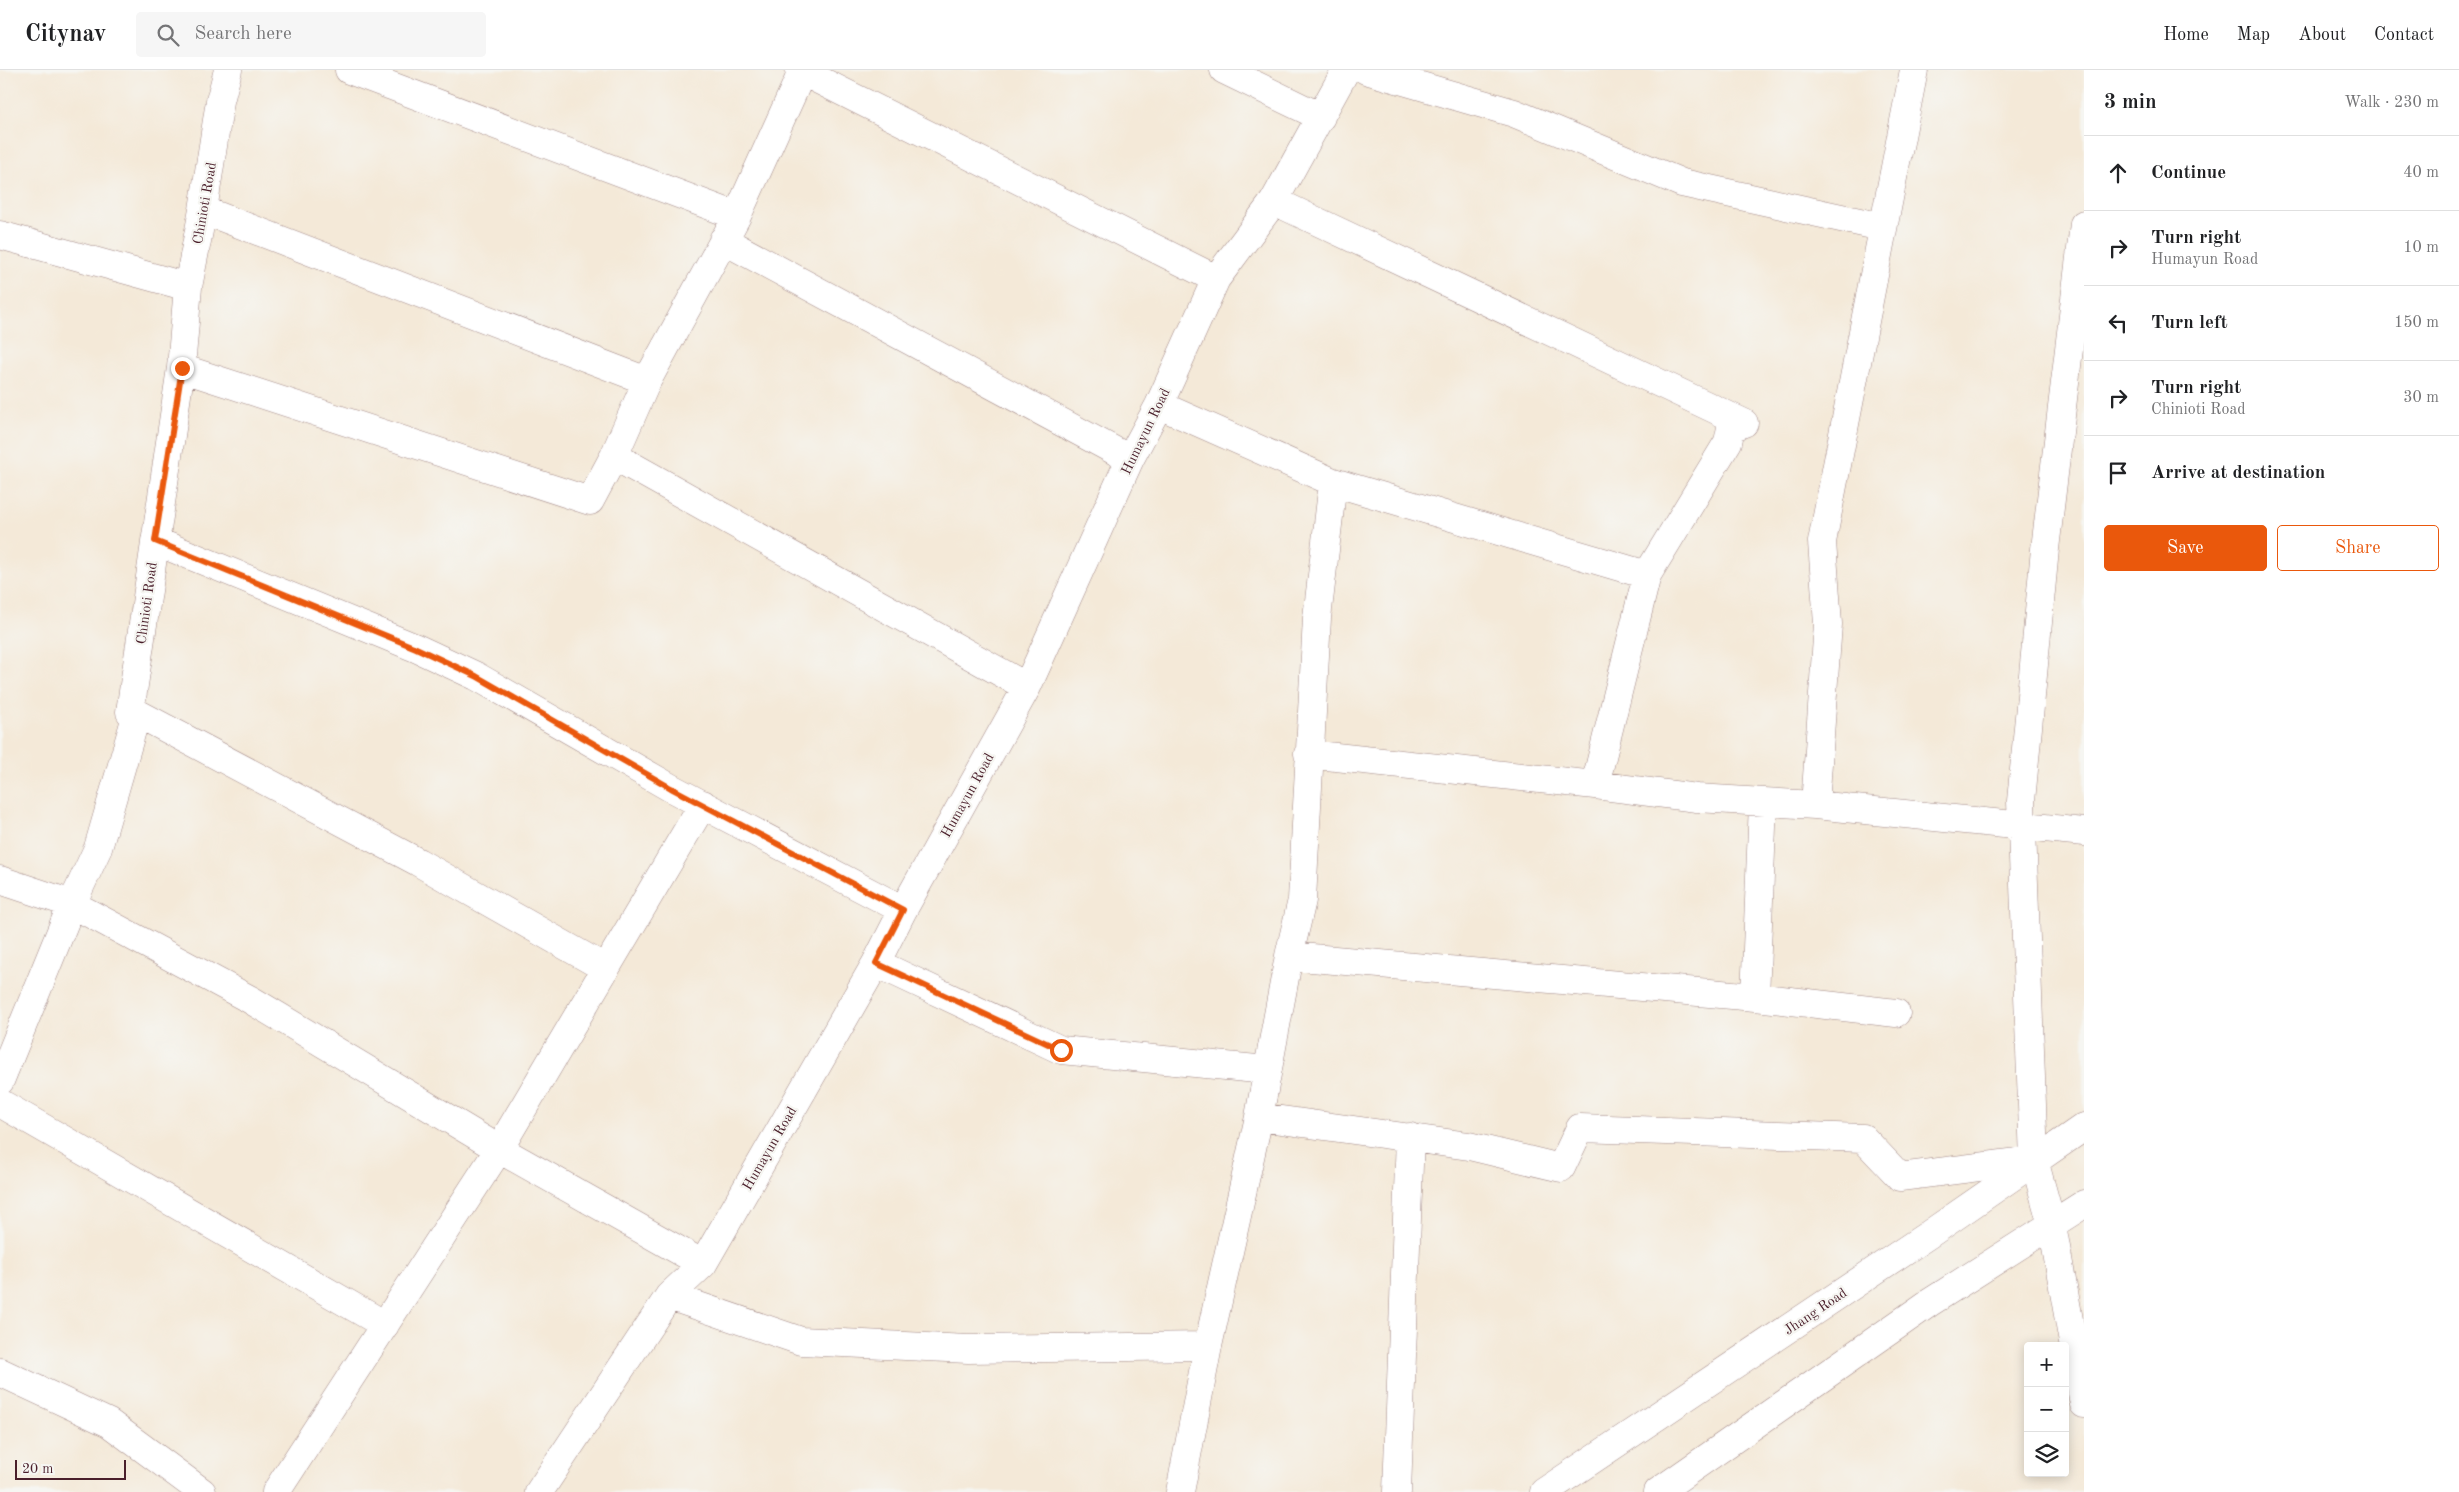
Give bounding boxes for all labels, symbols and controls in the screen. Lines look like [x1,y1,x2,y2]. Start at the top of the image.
search box [136,12,486,57]
icon: search [154,21,182,49]
text: Citynav [25,23,106,47]
text: Search here [194,25,292,44]
text: Home [2163,26,2209,44]
text: Map [2237,26,2270,44]
text: About [2298,26,2346,44]
text: Contact [2374,26,2434,44]
text: 3 min [2104,92,2157,113]
text: Walk · 230 m [2344,95,2439,111]
icon: ahead [2104,159,2132,187]
street label: Chinioti Road [191,161,219,245]
text: Continue [2151,164,2226,183]
text: 40 m [2403,165,2439,181]
text: Turn right [2151,229,2241,248]
icon: right [2104,234,2132,262]
text: 10 m [2403,240,2439,256]
text: Humayun Road [2151,252,2258,268]
icon: left [2104,309,2132,337]
text: Turn left [2151,314,2228,333]
text: 150 m [2394,315,2439,331]
route end [171,357,194,380]
text: Turn right [2151,379,2241,398]
icon: right [2104,384,2132,412]
street label: Humayun Road [1119,386,1173,477]
text: 30 m [2403,390,2439,406]
text: Chinioti Road [2151,402,2246,418]
icon: arrive [2104,459,2132,487]
text: Arrive at destination [2151,464,2325,483]
button: Save [2104,525,2267,571]
button: Share [2277,525,2439,571]
street label: Chinioti Road [134,561,160,645]
street label: Humayun Road [939,751,997,840]
route start [1050,1039,1073,1062]
street label: Humayun Road [740,1104,799,1193]
street label: Jhang Road [1782,1286,1849,1338]
map controls [2024,1342,2069,1477]
button: + [2024,1342,2069,1387]
button: − [2024,1387,2069,1432]
button: layers [2024,1432,2069,1477]
scale bar [15,1457,126,1480]
text: 20 m [22,1462,53,1476]

